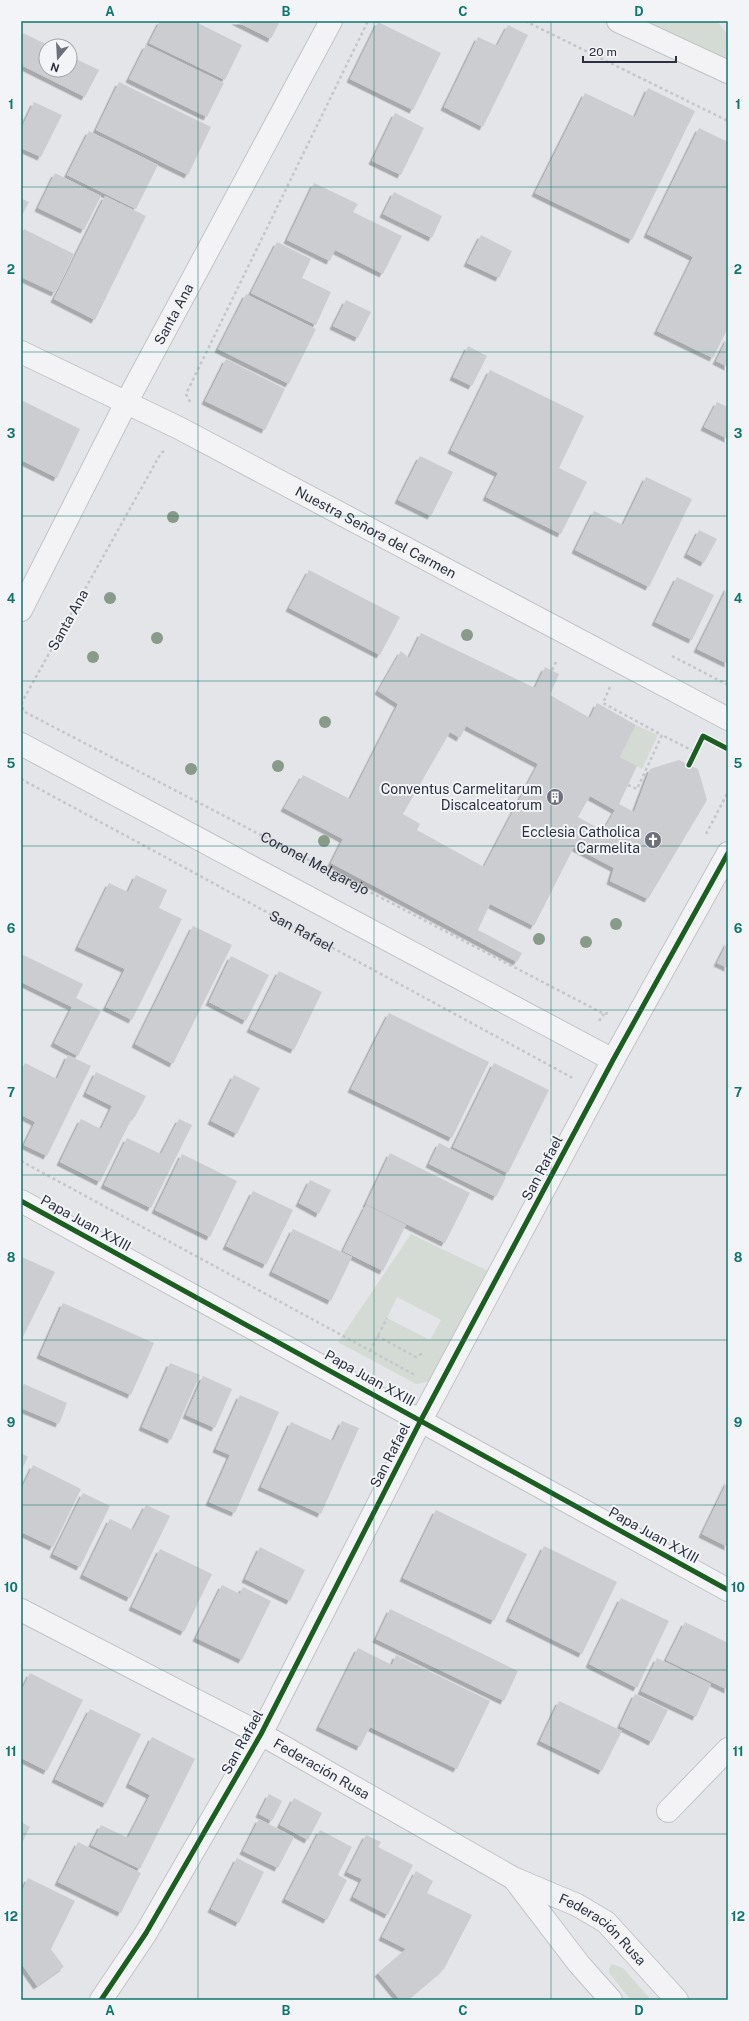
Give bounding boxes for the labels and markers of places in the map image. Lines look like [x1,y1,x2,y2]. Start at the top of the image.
place label: Conventus Carmelitarum Discalceatorum [381,781,542,813]
building icon: Conventus Carmelitarum Discalceatorum [545,787,565,807]
place label: Ecclesia Catholica Carmelita [522,824,640,856]
church icon: Ecclesia Catholica Carmelita [643,830,663,850]

